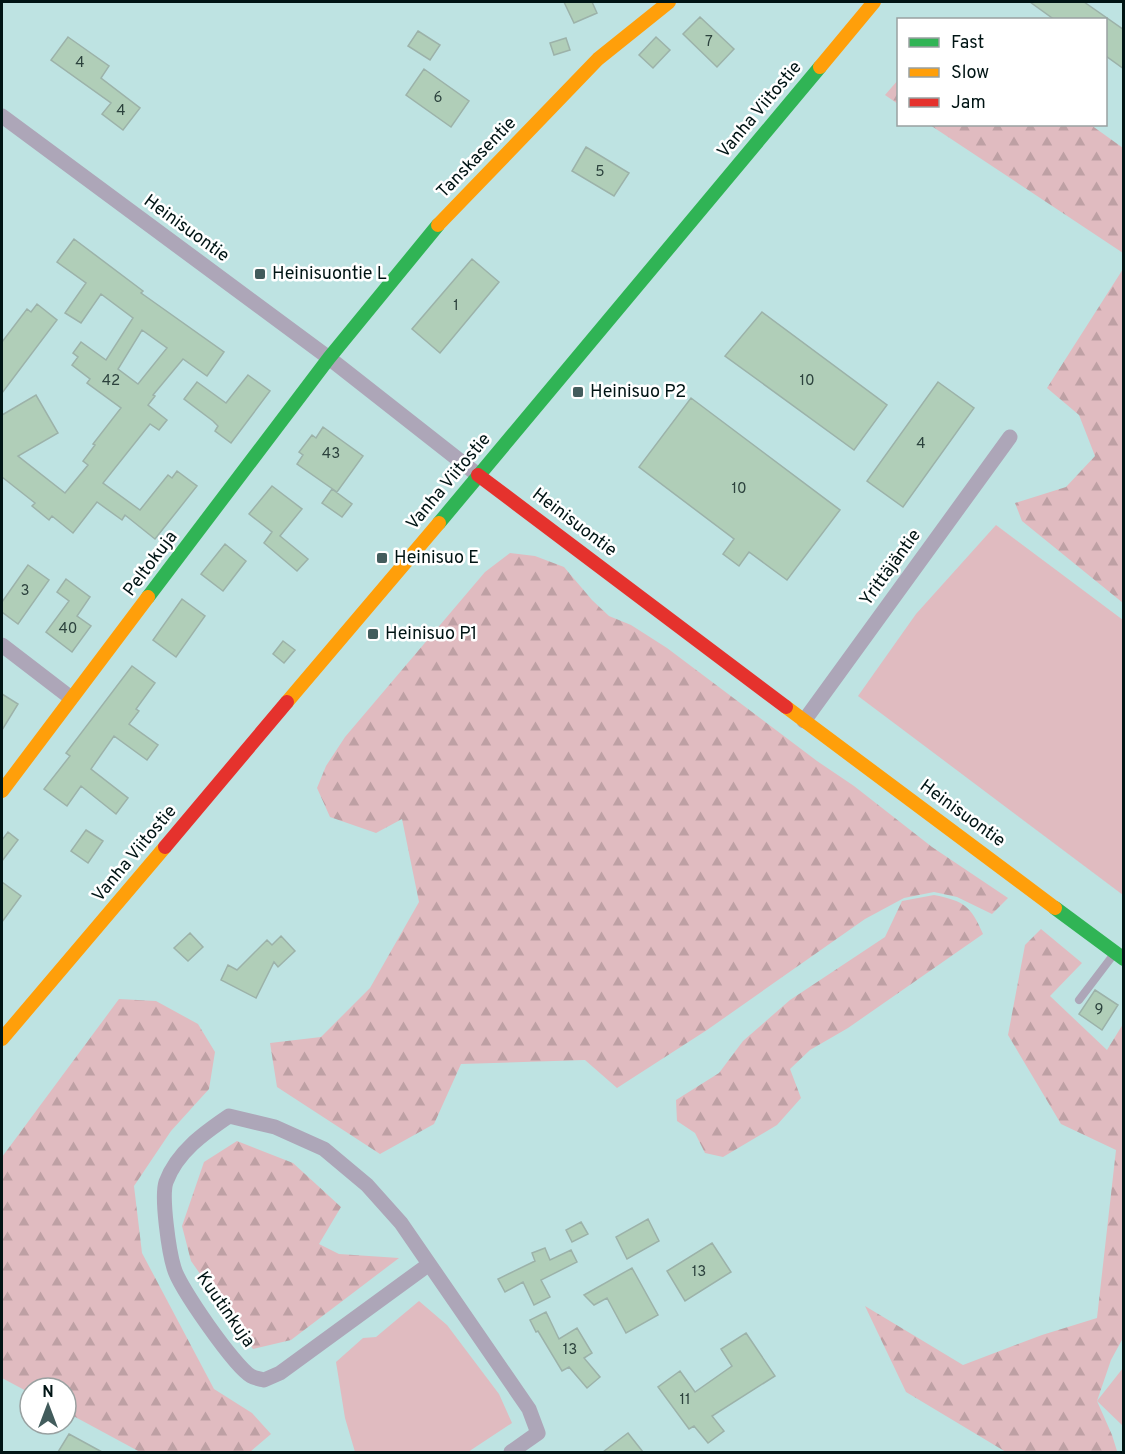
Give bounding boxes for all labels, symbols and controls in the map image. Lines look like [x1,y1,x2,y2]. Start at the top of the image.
legend [897,18,1107,126]
text: Fast [951,32,984,55]
house number: 7 [705,33,713,52]
house number: 4 [75,54,85,73]
street label: Vanha Viitostie [713,57,807,163]
text: Slow [951,62,989,85]
house number: 6 [434,89,443,108]
text: Jam [951,92,986,115]
house number: 4 [116,102,126,121]
street label: Tanskasentie [432,112,522,204]
house number: 5 [595,163,605,182]
street label: Heinisuontie [139,190,233,268]
place label: Heinisuontie L [272,263,387,286]
marker: Heinisuontie L [253,267,267,281]
house number: 1 [453,297,459,316]
house number: 42 [102,372,120,391]
house number: 10 [799,372,815,391]
place label: Heinisuo P2 [590,381,686,404]
marker: Heinisuo P2 [571,385,585,399]
street label: Vanha Viitostie [402,429,496,535]
house number: 4 [916,435,926,454]
house number: 43 [322,445,340,464]
house number: 10 [731,480,747,499]
street label: Heinisuontie [527,484,621,562]
street label: Yrittäjäntie [855,525,927,611]
street label: Peltokuja [119,527,183,601]
place label: Heinisuo E [394,547,479,570]
marker: Heinisuo E [375,551,389,565]
house number: 3 [20,582,30,601]
house number: 40 [59,620,77,639]
place label: Heinisuo P1 [385,623,477,646]
marker: Heinisuo P1 [366,627,380,641]
street label: Heinisuontie [915,775,1009,853]
street label: Vanha Viitostie [88,801,182,907]
house number: 9 [1095,1001,1103,1020]
house number: 13 [692,1263,706,1282]
street label: Kuutinkuja [191,1268,259,1352]
house number: 13 [563,1341,577,1360]
north arrow [18,1376,78,1436]
text: N [42,1383,54,1403]
house number: 11 [679,1391,691,1410]

